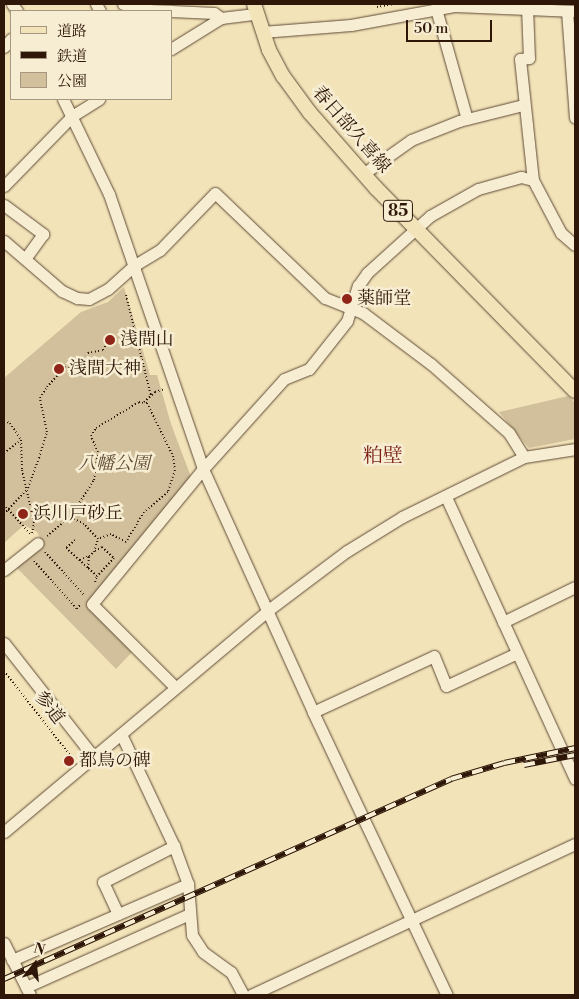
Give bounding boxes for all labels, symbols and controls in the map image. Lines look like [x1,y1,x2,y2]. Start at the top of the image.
legend [10,10,172,100]
scale bar [409,10,495,42]
text: 50 m [414,19,448,38]
text: 道路 [57,22,87,41]
text: 鉄道 [57,47,87,66]
text: 公園 [57,72,87,91]
street label: 春日部久喜線 [307,82,395,178]
road number: 85 [382,198,414,225]
place label: 薬師堂 [357,288,411,310]
marker: 薬師堂 [341,293,353,305]
place label: 浅間山 [120,329,174,351]
marker: 浅間山 [104,334,116,346]
place label: 浅間大神 [69,358,141,380]
marker: 浅間大神 [53,363,65,375]
district label: 粕壁 [363,444,403,468]
park label: 八幡公園 [78,453,150,475]
place label: 浜川戸砂丘 [33,503,123,525]
marker: 浜川戸砂丘 [17,508,29,520]
street label: 参道 [29,687,69,729]
place label: 都鳥の碑 [79,750,151,772]
marker: 都鳥の碑 [63,755,75,767]
north arrow [10,939,60,989]
text: N [31,939,47,960]

